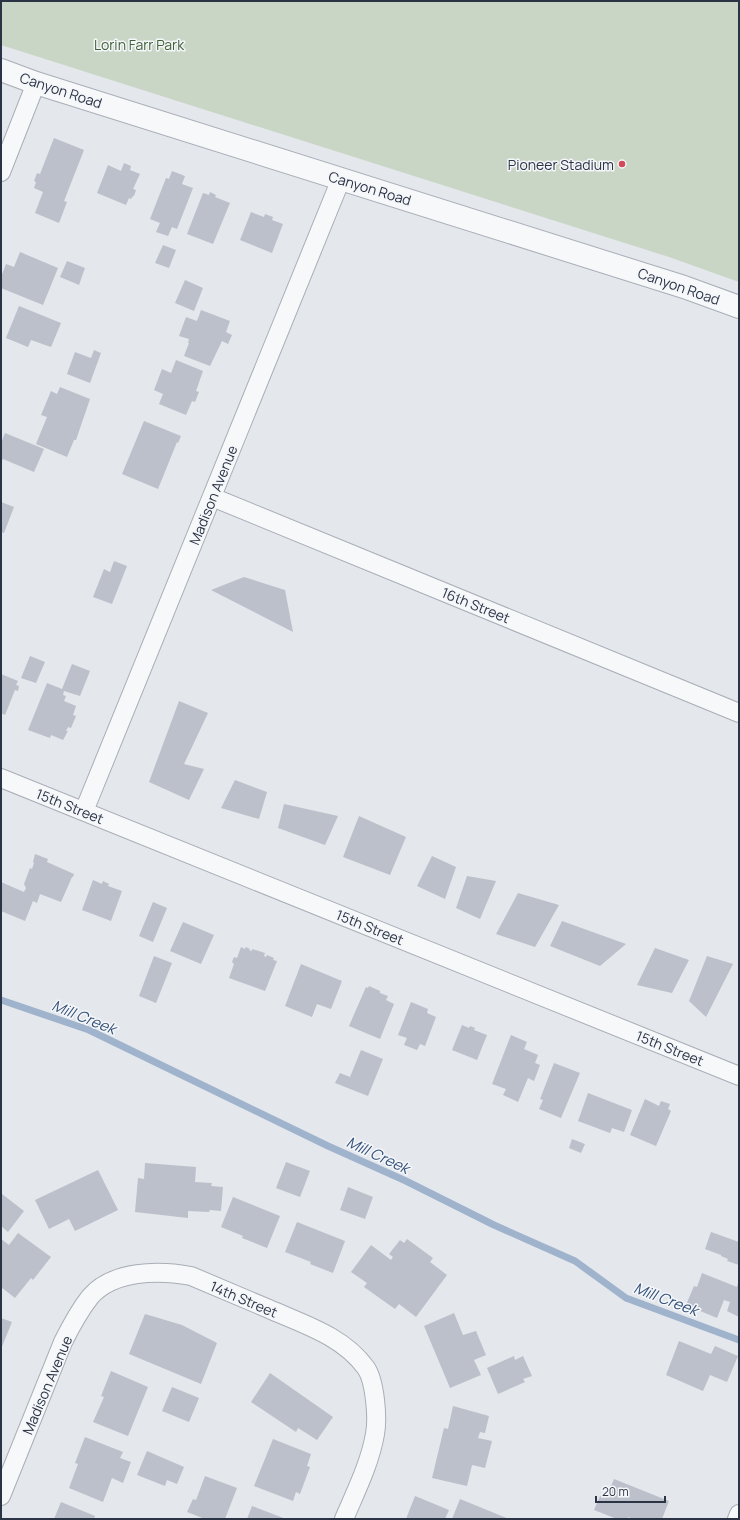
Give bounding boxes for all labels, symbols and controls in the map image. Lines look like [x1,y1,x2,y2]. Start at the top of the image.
park label: Lorin Farr Park [94,35,185,54]
street label: Canyon Road [17,68,105,112]
place label: Pioneer Stadium [508,155,614,174]
marker: Pioneer Stadium [617,159,627,169]
street label: Canyon Road [326,166,414,210]
street label: Canyon Road [635,263,723,309]
street label: Madison Avenue [184,442,242,548]
street label: 16th Street [439,583,513,627]
street label: 15th Street [33,784,107,828]
street label: 15th Street [333,905,407,949]
water label: Mill Creek [49,995,121,1040]
street label: 15th Street [633,1026,707,1070]
water label: Mill Creek [343,1131,415,1180]
street label: 14th Street [207,1276,281,1322]
water label: Mill Creek [631,1277,703,1322]
street label: Madison Avenue [18,1333,76,1437]
scale bar [596,1478,665,1504]
text: 20 m [602,1483,629,1500]

